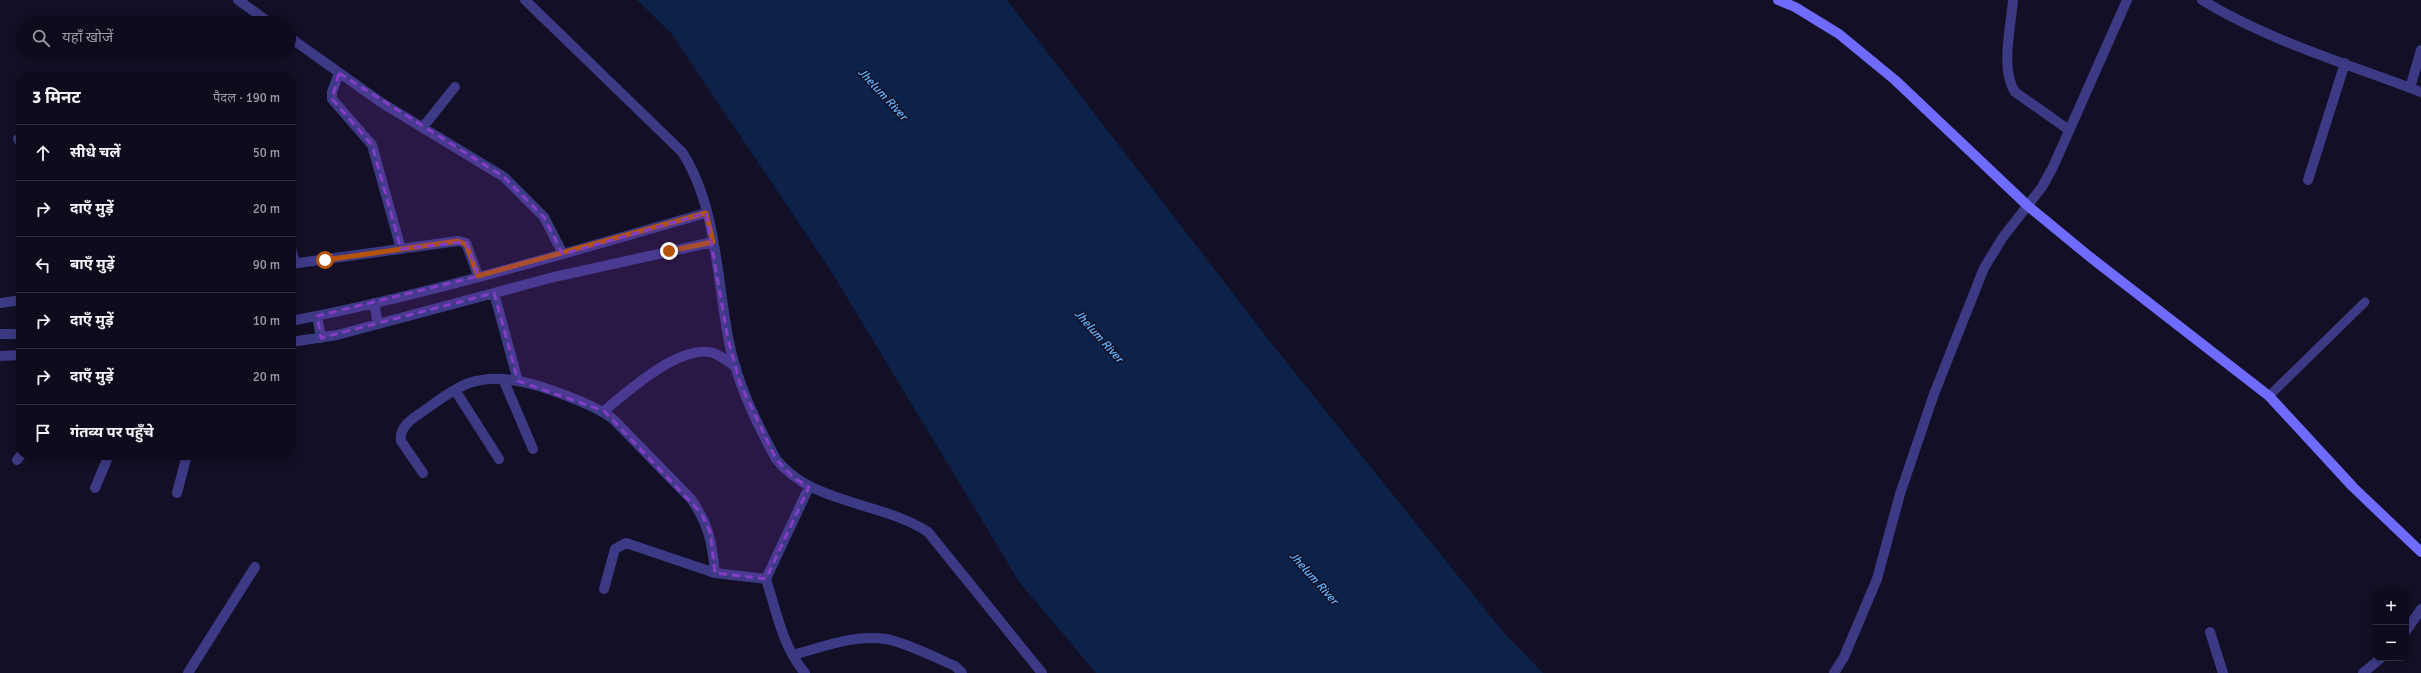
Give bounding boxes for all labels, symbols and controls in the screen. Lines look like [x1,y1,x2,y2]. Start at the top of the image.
search box [16,16,296,60]
icon: search [30,27,52,49]
text: यहाँ खोजें [62,28,113,46]
water label: Jhelum River [855,65,912,125]
text: 3 मिनट [32,87,81,108]
text: पैदल · 190 m [213,90,280,106]
icon: ahead [32,142,54,164]
text: सीधे चलें [70,143,121,161]
text: 50 m [253,145,280,161]
icon: right [32,198,54,220]
text: दाएँ मुड़ें [70,199,114,217]
text: 20 m [253,201,280,217]
route end [660,242,678,260]
route start [316,251,334,269]
icon: left [32,254,54,276]
text: बाएँ मुड़ें [70,255,114,273]
text: 90 m [253,257,280,273]
water label: Jhelum River [1071,307,1127,367]
icon: right [32,310,54,332]
text: दाएँ मुड़ें [70,311,114,329]
text: 10 m [253,313,280,329]
icon: right [32,366,54,388]
text: दाएँ मुड़ें [70,367,114,385]
text: 20 m [253,369,280,385]
icon: arrive [32,422,54,444]
text: गंतव्य पर पहुँचे [70,423,154,441]
water label: Jhelum River [1286,549,1342,609]
map controls [2373,589,2409,661]
button: + [2373,589,2409,625]
button: − [2373,625,2409,661]

